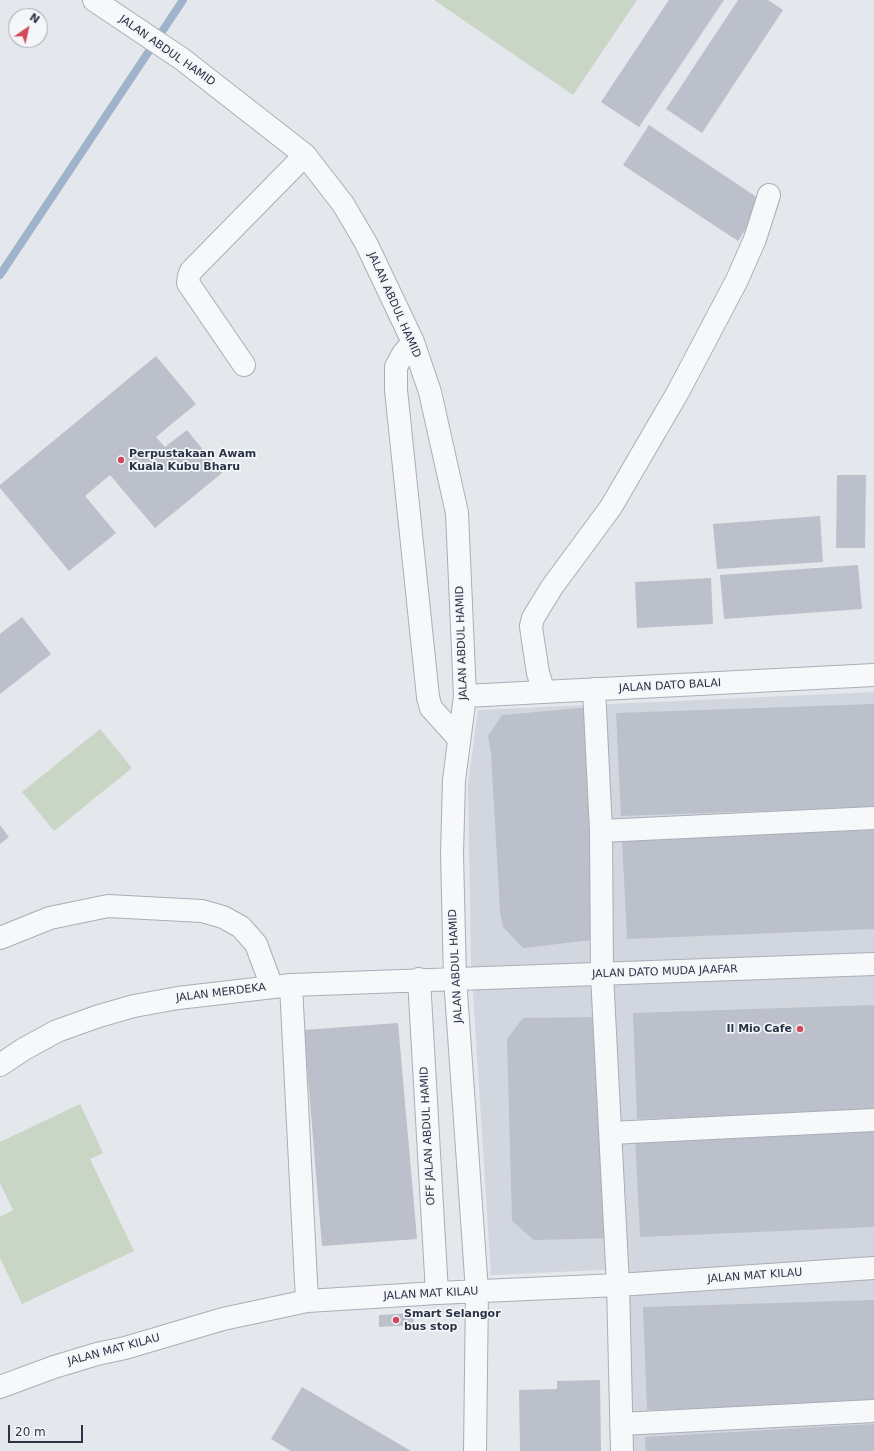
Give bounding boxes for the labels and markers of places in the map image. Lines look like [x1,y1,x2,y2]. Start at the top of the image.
place label: Perpustakaan Awam Kuala Kubu Bharu [129,447,256,473]
marker: Perpustakaan Awam Kuala Kubu Bharu [116,455,126,465]
place label: Il Mio Cafe [726,1022,792,1036]
marker: Il Mio Cafe [795,1024,805,1034]
place label: Smart Selangor bus stop [404,1307,501,1333]
marker: Smart Selangor bus stop [391,1315,401,1325]

